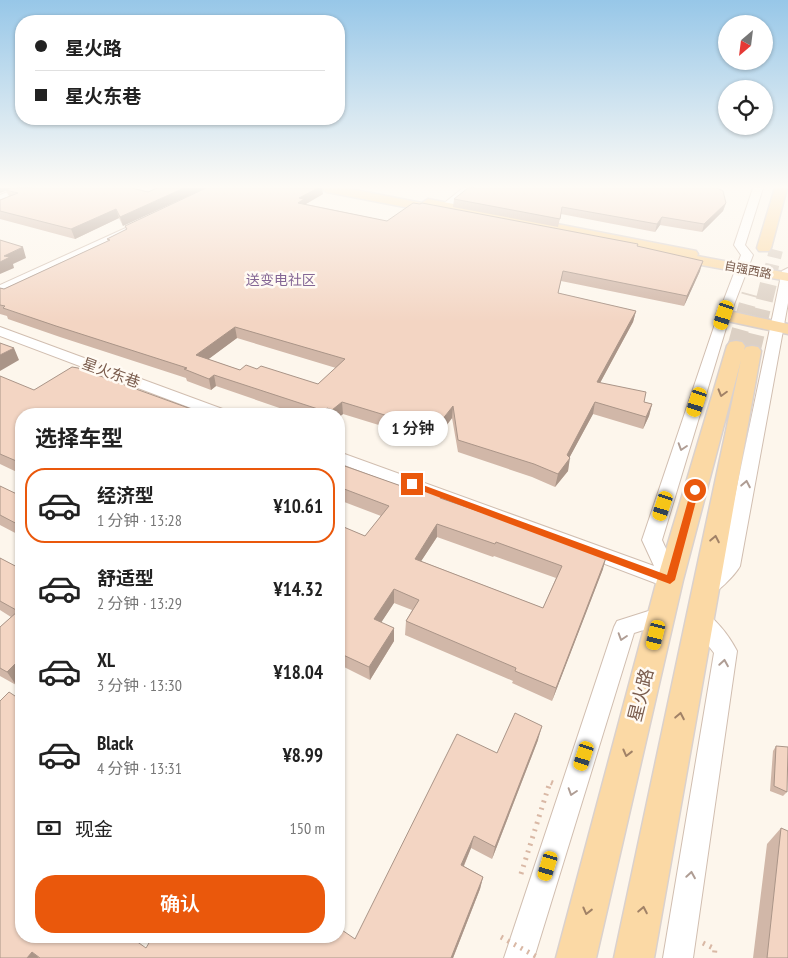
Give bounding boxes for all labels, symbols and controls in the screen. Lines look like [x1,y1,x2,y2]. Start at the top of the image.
north arrow [718,15,772,70]
map controls [718,15,773,135]
text: 星火路 [65,36,122,60]
button: locate [718,80,773,135]
text: 星火东巷 [65,84,141,108]
street label: 自强西路 [723,258,773,281]
district label: 送变电社区 [246,271,316,289]
car [712,298,735,332]
street label: 星火东巷 [80,353,143,392]
car [685,385,708,419]
one-way arrow [718,389,728,397]
callout: 1 分钟 [377,412,447,446]
text: 1 分钟 [392,418,434,438]
text: 选择车型 [35,424,123,452]
one-way arrow [678,442,688,451]
route end [401,473,423,495]
route start [684,479,706,501]
one-way arrow [741,479,751,488]
icon: car [37,483,82,528]
text: 经济型 [97,483,154,507]
car [651,489,674,523]
text: ¥10.61 [274,494,323,518]
text: 1 分钟 · 13:28 [97,510,182,530]
one-way arrow [709,535,719,544]
icon: car [37,566,82,611]
text: 舒适型 [97,566,154,590]
text: ¥14.32 [274,577,323,601]
text: 2 分钟 · 13:29 [97,593,182,613]
car [645,619,666,651]
one-way arrow [617,633,627,641]
text: XL [97,648,115,672]
icon: car [37,649,82,694]
one-way arrow [719,659,729,667]
text: ¥18.04 [274,660,323,684]
street label: 星火路 [623,666,658,724]
text: 3 分钟 · 13:30 [97,675,182,695]
one-way arrow [675,712,685,721]
text: Black [97,731,133,755]
icon: car [37,732,82,777]
car [572,739,595,773]
text: ¥8.99 [283,743,323,767]
one-way arrow [622,749,633,758]
text: 4 分钟 · 13:31 [97,758,182,778]
one-way arrow [568,787,578,796]
icon: cash [35,814,63,842]
text: 现金 [75,817,113,841]
text: 150 m [290,818,325,838]
car [536,849,559,883]
one-way arrow [685,871,696,879]
button: 确认 [35,875,325,933]
one-way arrow [638,906,648,915]
one-way arrow [583,907,593,915]

